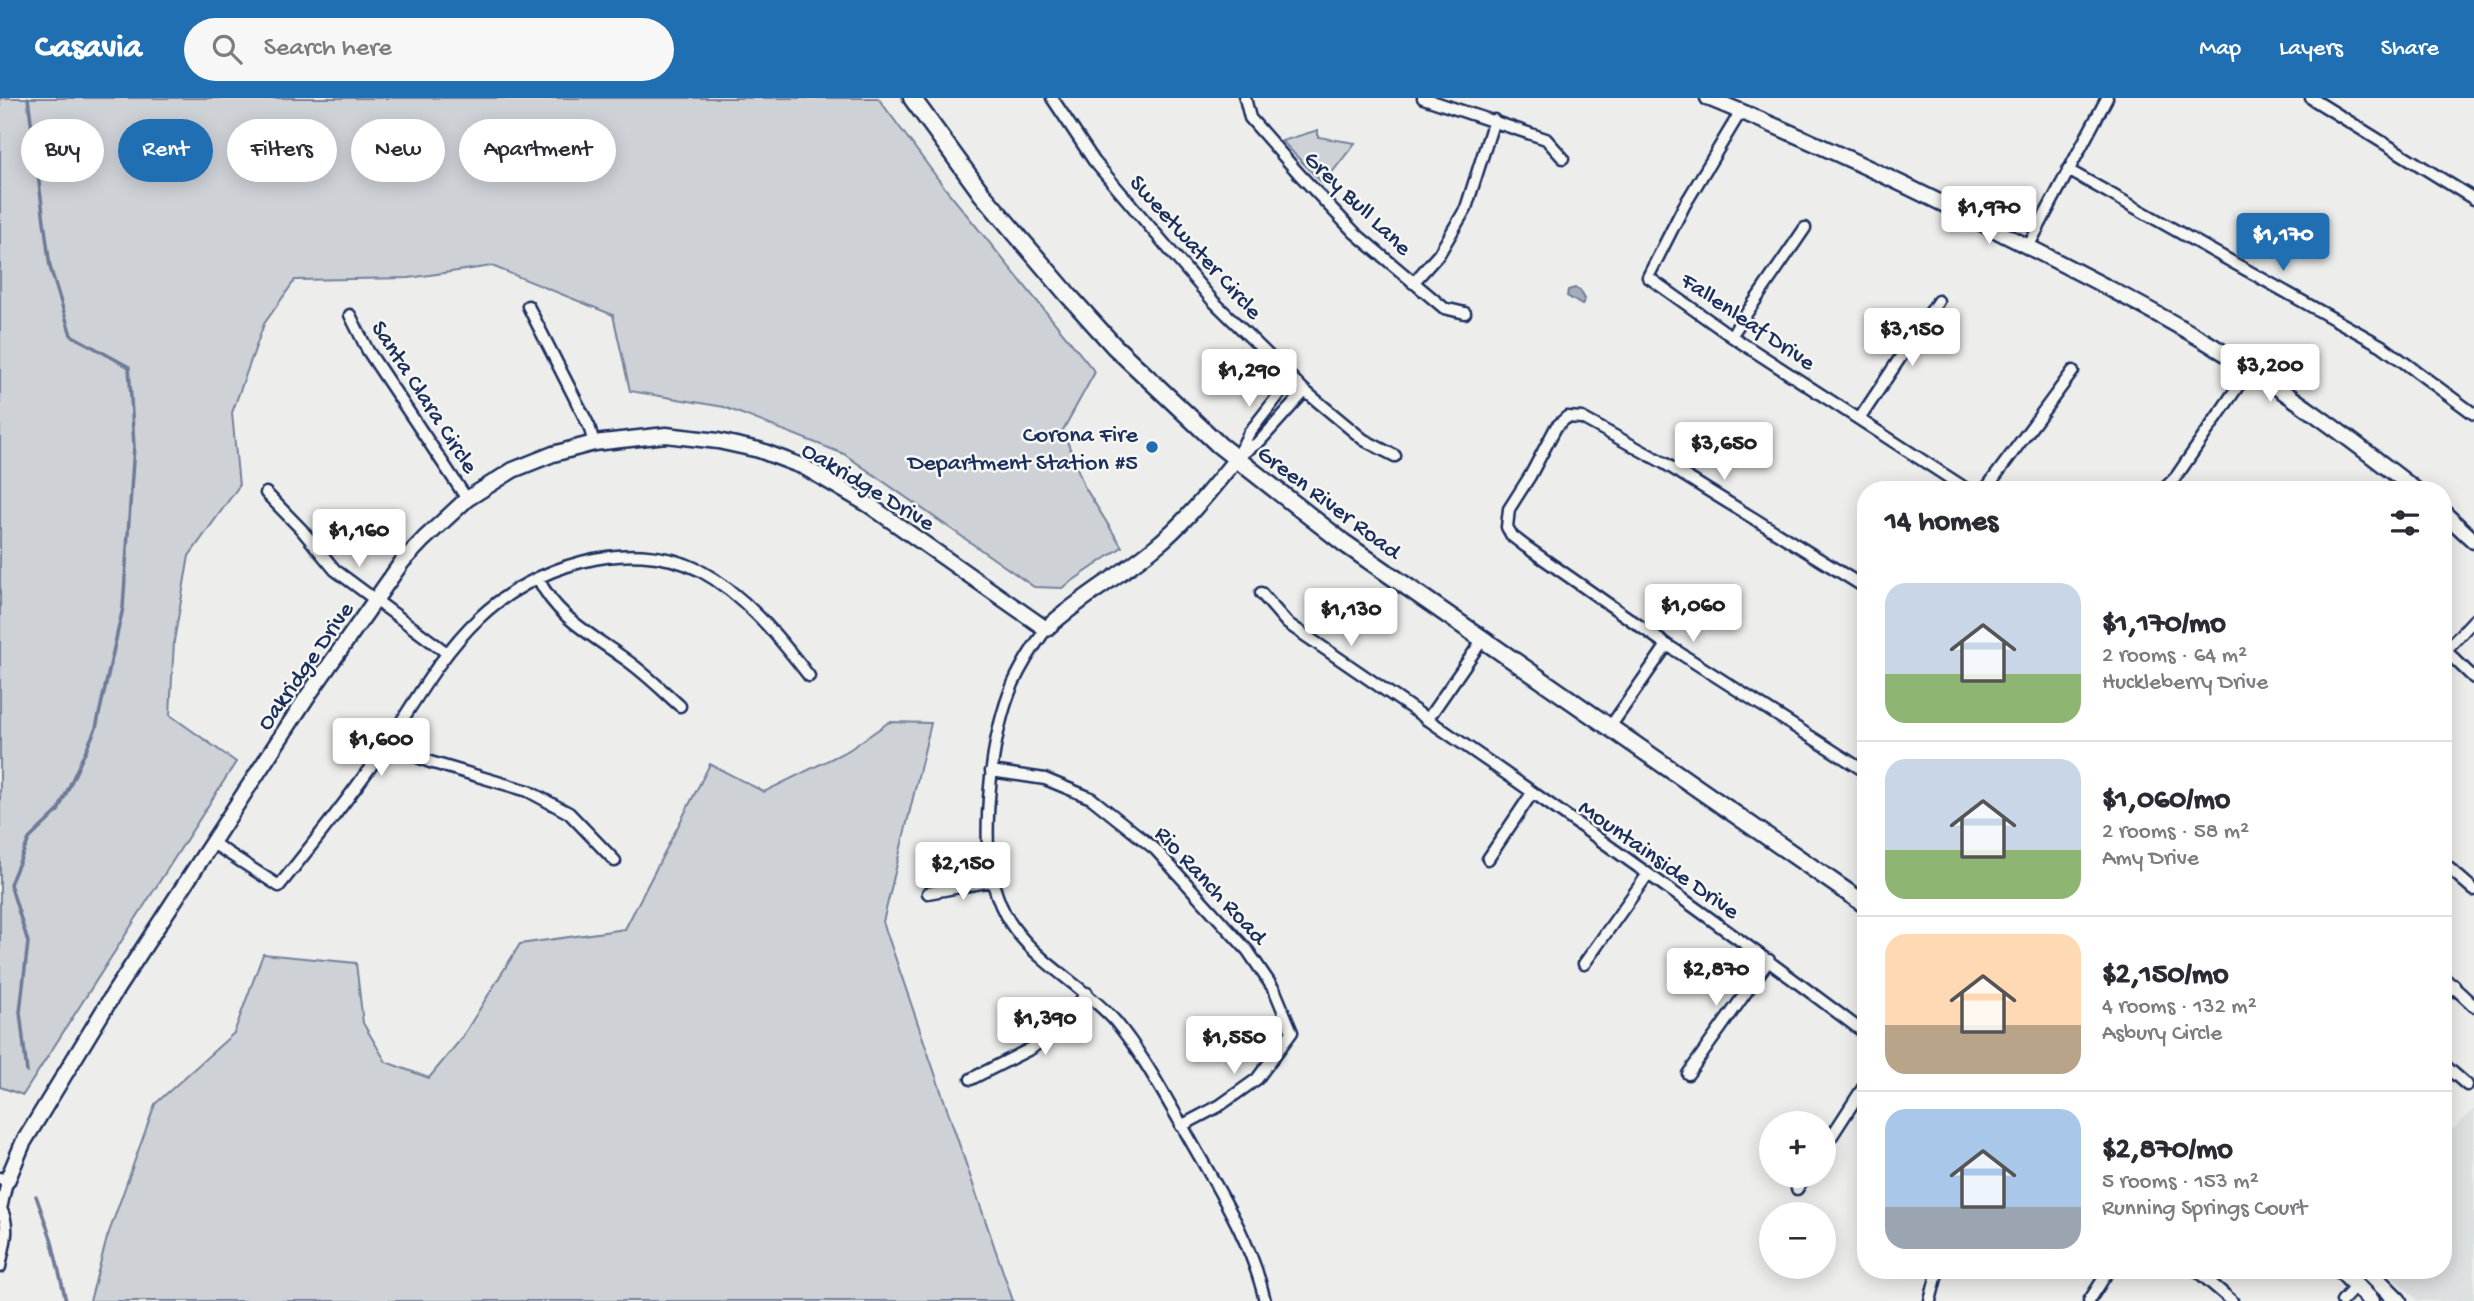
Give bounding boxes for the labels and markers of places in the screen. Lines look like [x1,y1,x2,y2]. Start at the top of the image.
pin: $1,970 [1932,186,2046,246]
pin: $1,170 [2226,214,2340,273]
pin: $3,150 [1855,308,1969,368]
pin: $3,200 [2213,344,2327,404]
pin: $1,290 [1192,350,1306,409]
place label: Corona Fire Department Station #5 [906,422,1139,479]
pin: $3,650 [1667,422,1781,482]
marker: Corona Fire Department Station #5 [1144,439,1160,455]
pin: $1,160 [302,510,416,569]
pin: $1,060 [1636,584,1750,644]
pin: $1,130 [1294,588,1408,648]
pin: $1,600 [324,718,438,778]
pin: $2,150 [906,842,1020,902]
pin: $2,870 [1659,948,1773,1008]
pin: $1,390 [988,998,1102,1057]
pin: $1,550 [1177,1016,1291,1076]

